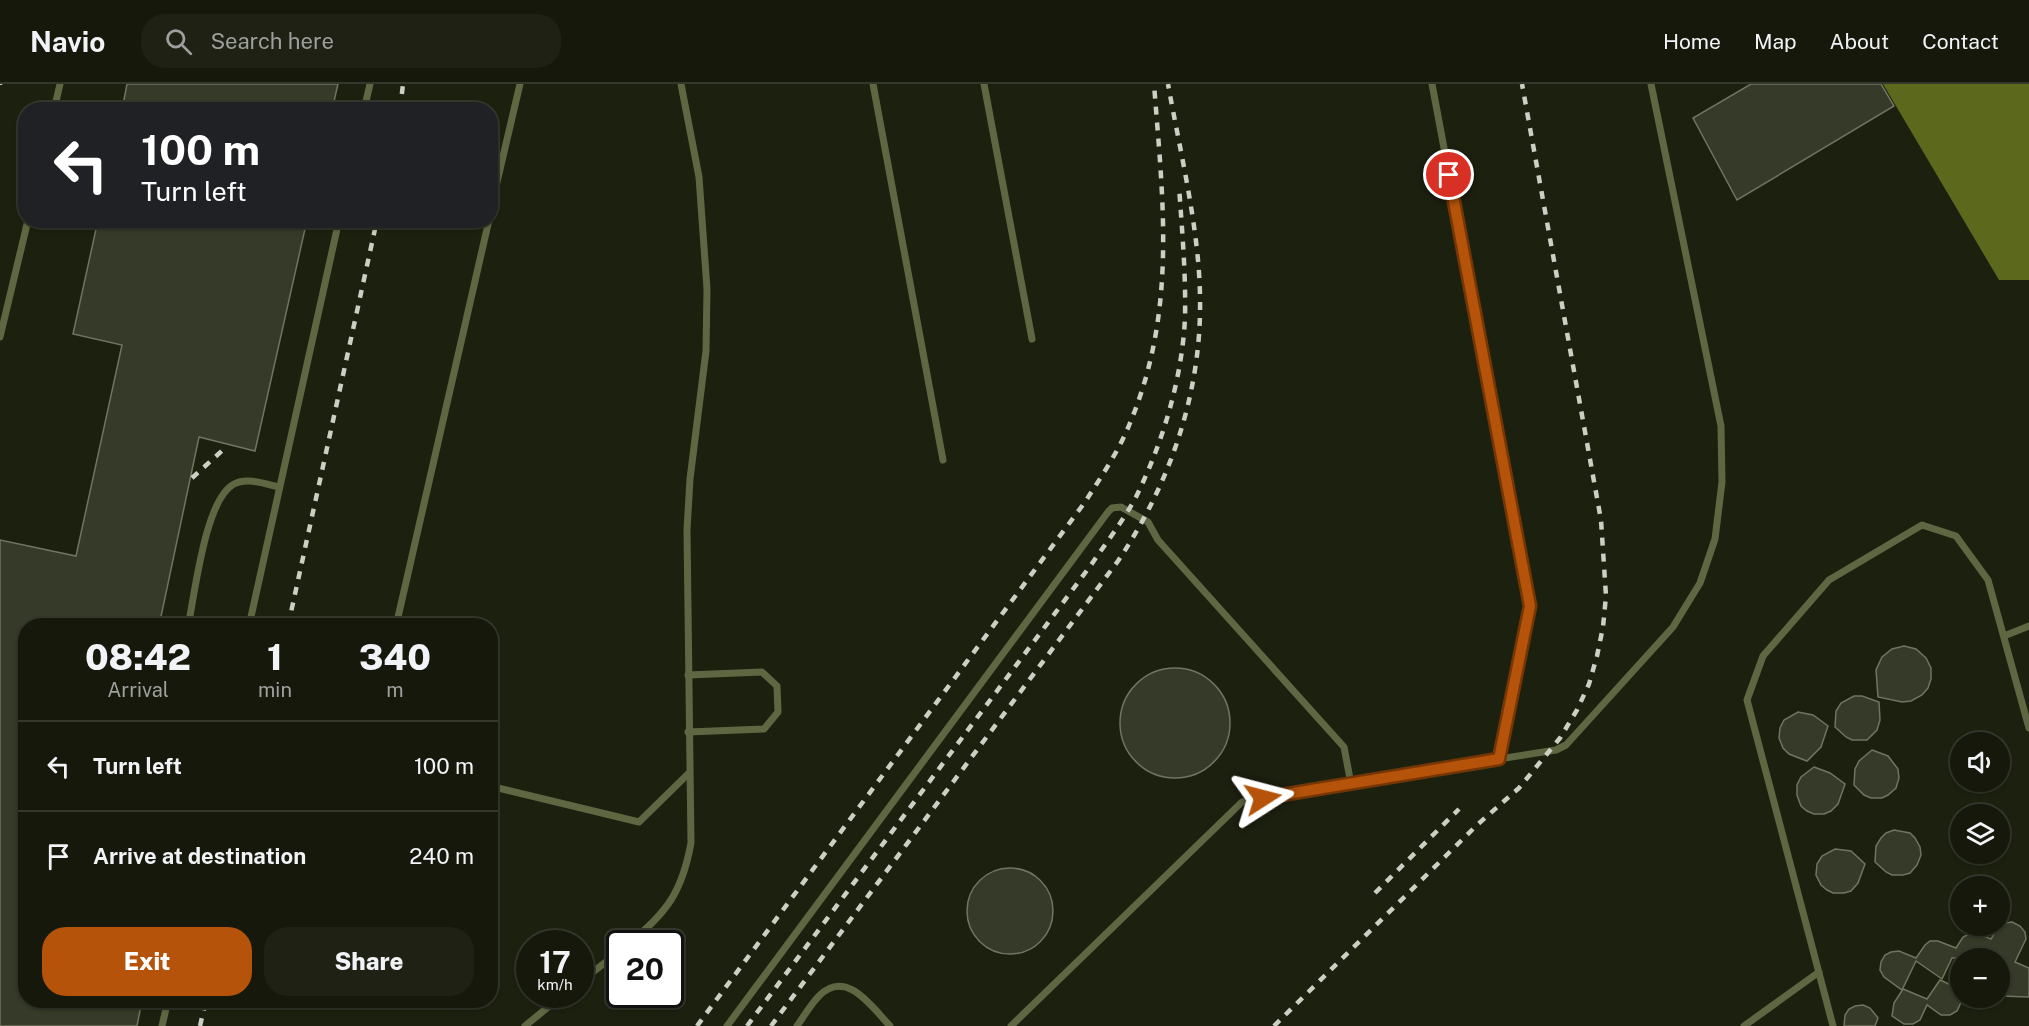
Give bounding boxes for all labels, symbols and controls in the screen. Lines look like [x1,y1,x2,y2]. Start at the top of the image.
search box [141,14,561,68]
text: Navio [30,25,105,58]
icon: search [162,25,195,58]
text: Search here [210,28,334,54]
text: Home [1663,29,1721,54]
text: Map [1754,29,1797,54]
text: About [1830,29,1889,54]
text: Contact [1922,29,1999,54]
text: 100 m [141,125,260,174]
icon: left [42,126,120,204]
pin [1423,149,1474,200]
icon: arrive [1432,158,1465,191]
text: Turn left [141,175,247,207]
text: 08:42 [85,636,191,678]
text: 1 [267,636,283,678]
text: 340 [359,636,431,678]
text: Arrival [107,678,169,702]
text: min [258,678,292,702]
text: m [386,678,404,702]
map controls [1950,732,2010,1008]
button: sound [1950,732,2010,792]
icon: left [42,750,75,783]
text: Turn left [93,753,182,779]
text: 100 m [414,753,474,779]
position arrow [1231,766,1295,830]
button: layers [1950,804,2010,864]
icon: arrive [42,840,75,873]
text: Arrive at destination [93,843,306,869]
text: 240 m [409,843,474,869]
button: + [1950,876,2010,936]
button: Exit [42,927,252,996]
button: Share [264,927,474,996]
speed limit sign: 20 [606,930,684,1008]
text: 17 [539,944,571,980]
button: − [1950,948,2010,1008]
text: km/h [537,976,573,993]

